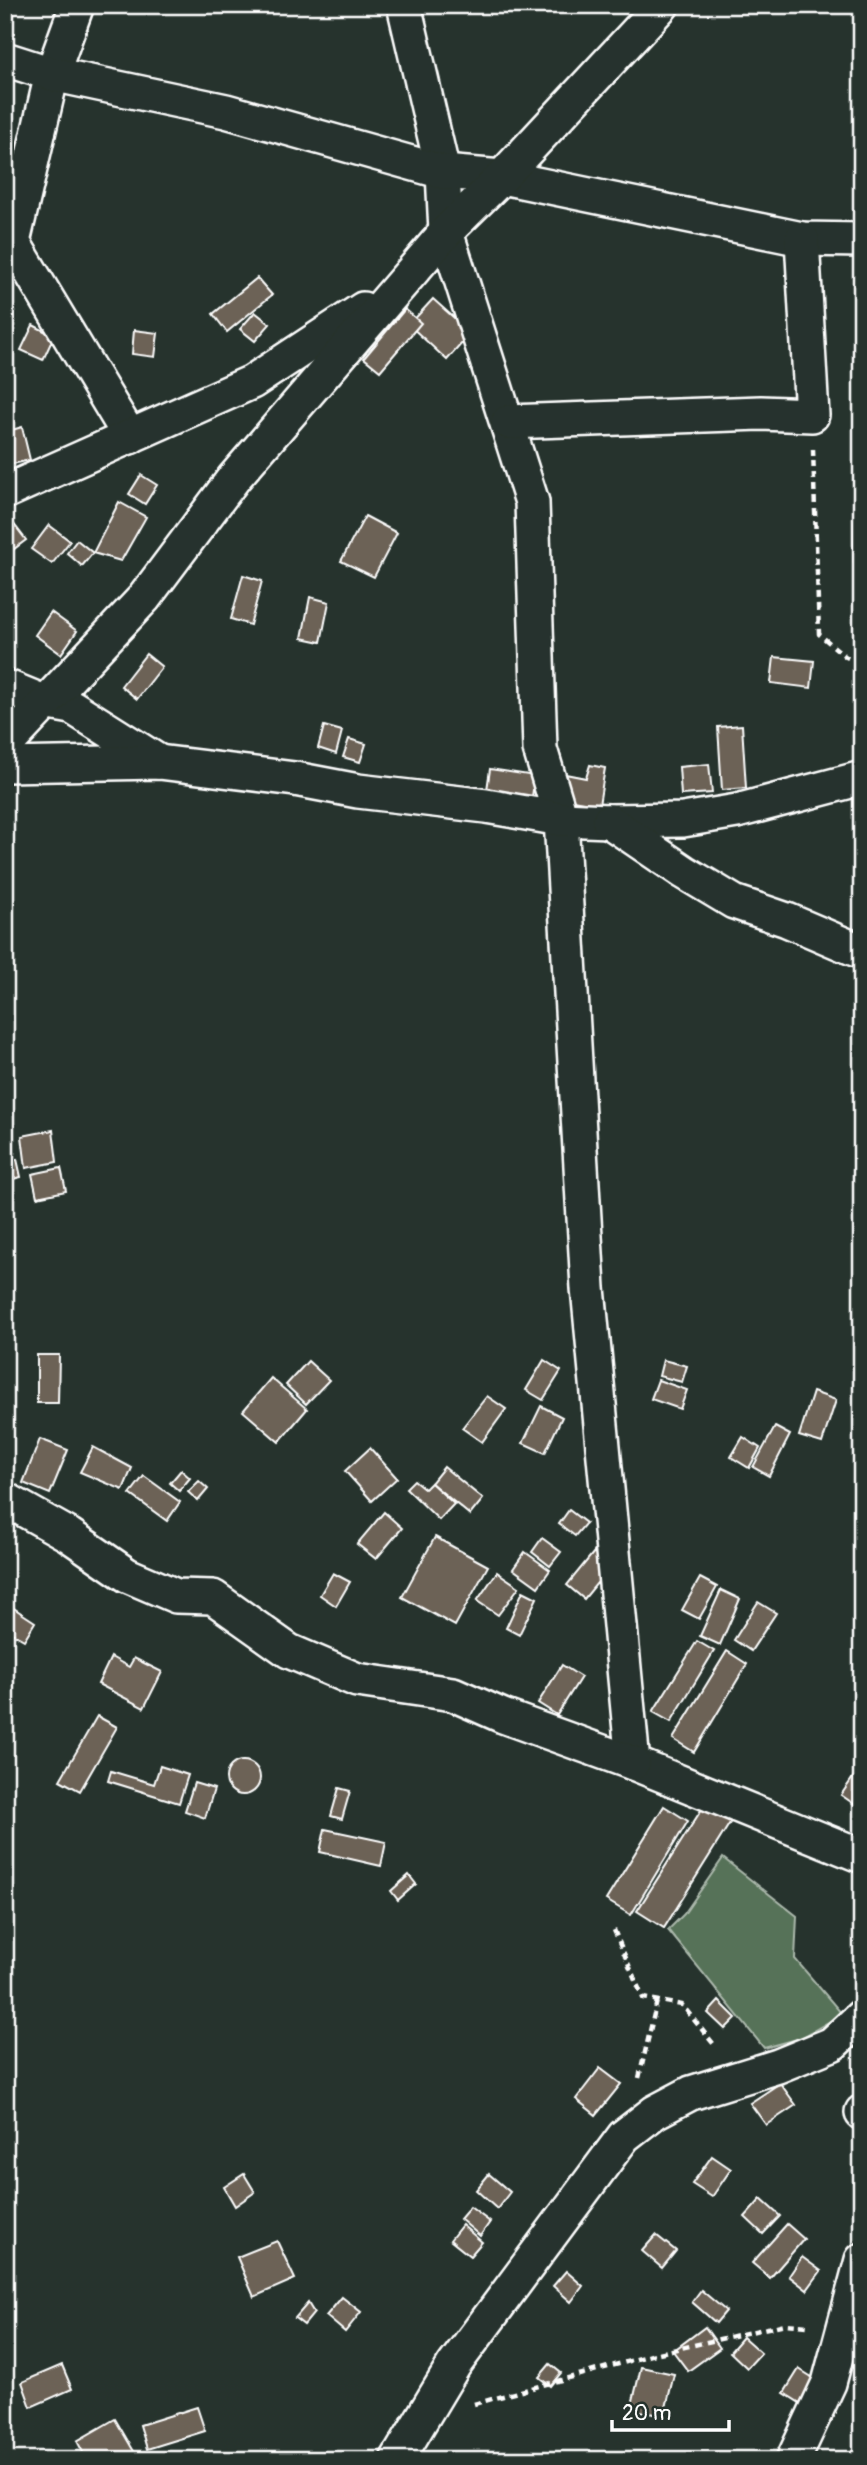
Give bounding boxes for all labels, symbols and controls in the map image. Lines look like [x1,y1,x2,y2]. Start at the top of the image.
scale bar [612,2388,729,2432]
text: 20 m [622,2400,671,2427]

